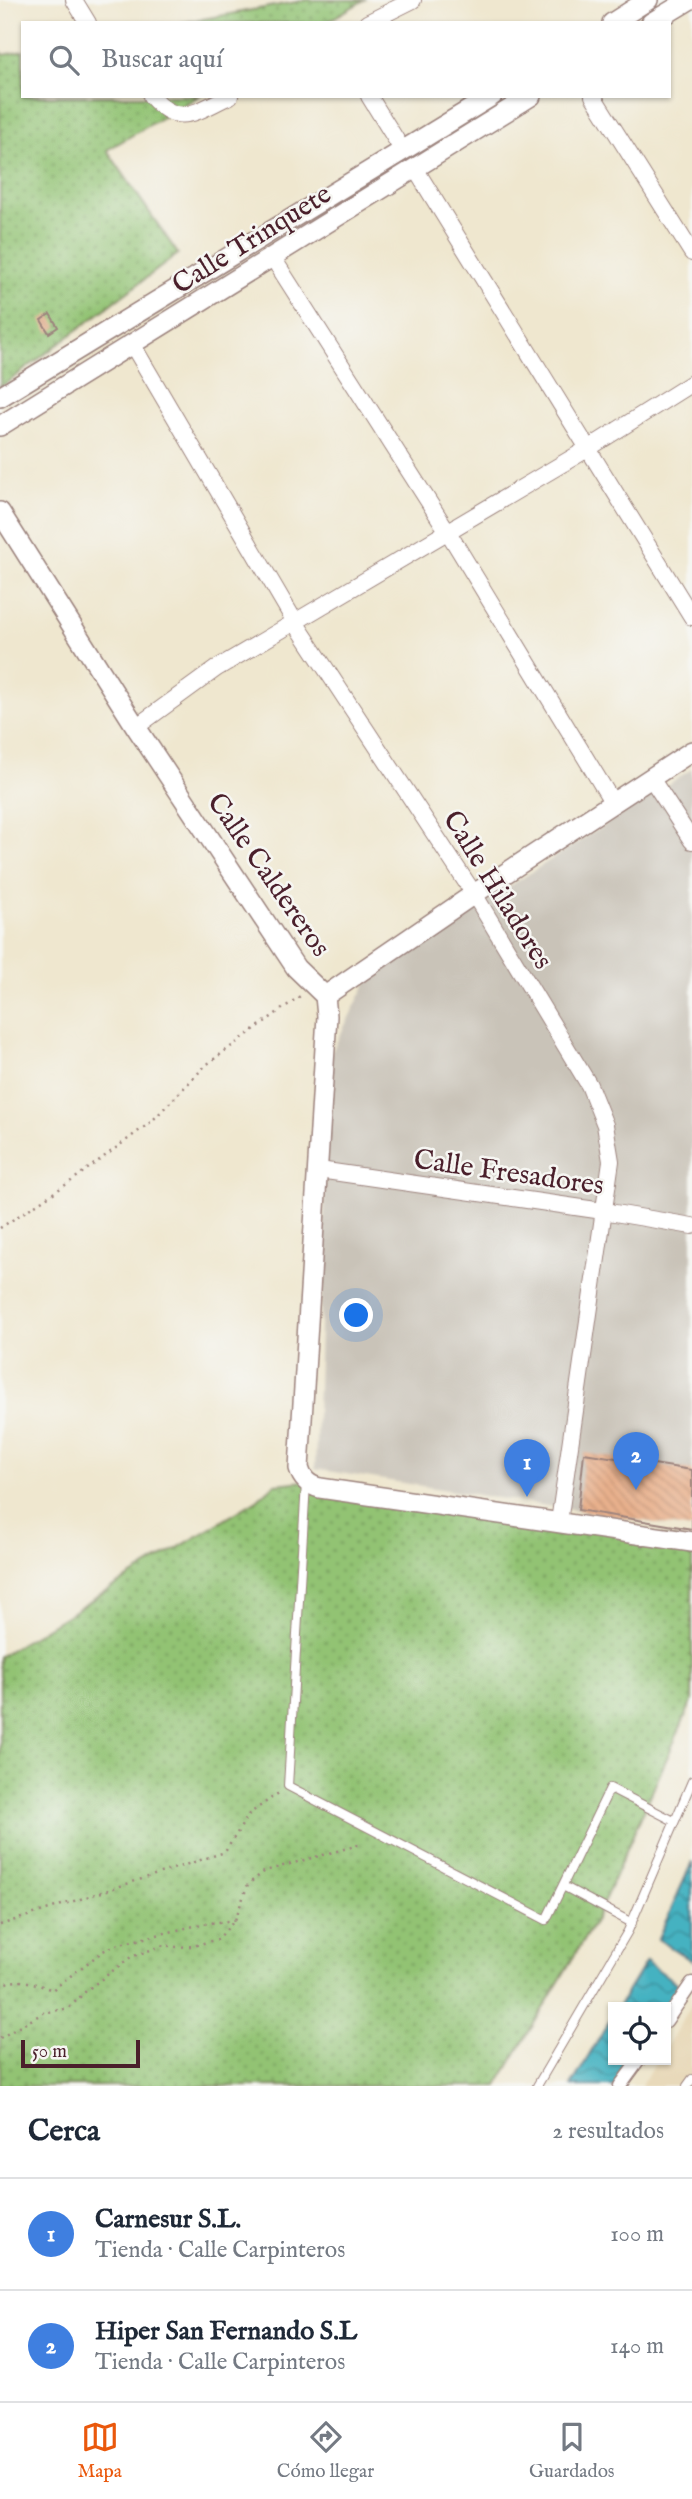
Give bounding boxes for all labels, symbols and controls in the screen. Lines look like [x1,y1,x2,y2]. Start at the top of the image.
search box [21,21,671,98]
icon: search [45,41,83,79]
text: Buscar aquí [101,43,223,76]
street label: Calle Trinquete [166,177,338,303]
street label: Calle Caldereros [199,787,337,964]
street label: Calle Hiladores [434,805,560,976]
street label: Calle Fresadores [411,1143,606,1204]
your location [339,1298,373,1332]
pin: 2 [613,1432,659,1490]
pin: 1 [504,1439,550,1497]
map controls [608,2002,671,2065]
button: locate [608,2002,671,2065]
scale bar [21,2037,140,2069]
text: 50 m [32,2040,67,2064]
text: Cerca [28,2113,100,2151]
text: 2 resultados [552,2117,664,2146]
text: Carnesur S.L. [95,2203,241,2236]
text: 1 [47,2220,55,2249]
text: 100 m [610,2220,664,2249]
text: Tienda · Calle Carpinteros [95,2236,345,2265]
text: Hiper San Fernando S.L [95,2315,357,2348]
text: 2 [46,2332,56,2361]
text: 140 m [610,2332,664,2361]
text: Tienda · Calle Carpinteros [95,2348,345,2377]
tab: Mapa [77,2418,122,2484]
tab: Cómo llegar [277,2418,374,2484]
tab: Guardados [529,2418,615,2484]

